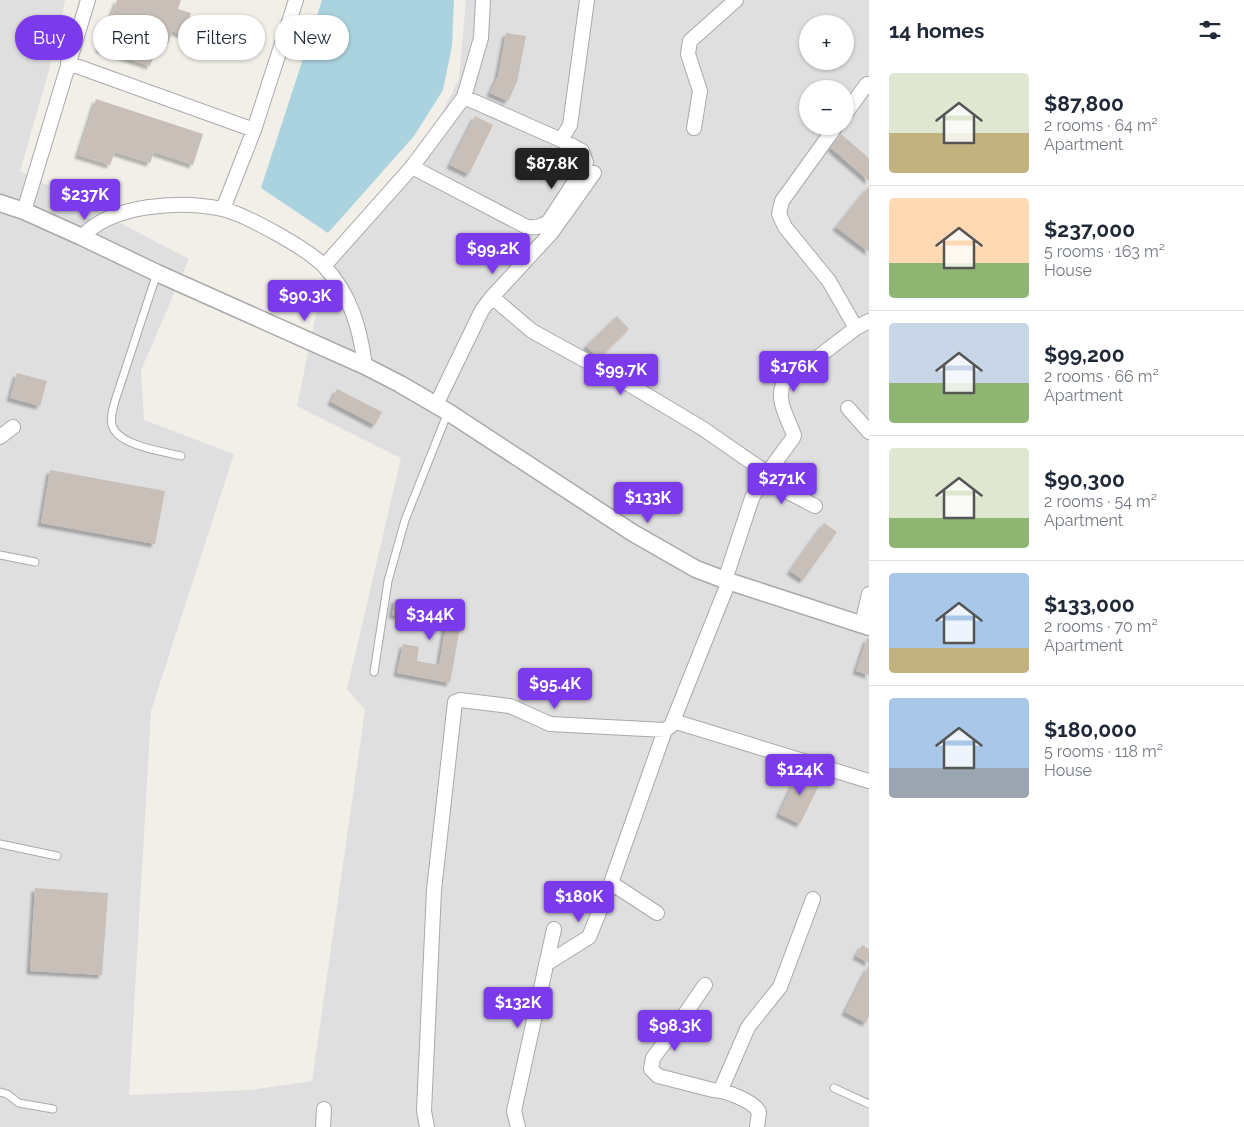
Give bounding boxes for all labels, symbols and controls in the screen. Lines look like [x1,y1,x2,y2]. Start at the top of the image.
chip: Buy [15,15,83,60]
chip: Rent [93,15,168,60]
chip: Filters [178,15,265,60]
chip: New [275,15,349,60]
map controls [799,15,854,135]
button: + [799,15,854,70]
icon: filters [1196,16,1224,44]
text: 14 homes [889,18,984,43]
button: − [799,80,854,135]
text: $87,800 [1044,91,1124,116]
icon: home [929,93,989,153]
text: 2 rooms · 64 m² [1044,116,1158,135]
text: Apartment [1044,135,1123,154]
pin: $87.8K [511,148,593,190]
text: $87.8K [526,154,578,173]
pin: $237K [50,178,120,221]
text: $237K [61,185,109,204]
text: $237,000 [1044,217,1135,242]
icon: home [929,218,989,278]
pin: $99.2K [452,232,534,275]
text: $99.2K [467,239,519,258]
text: 5 rooms · 163 m² [1044,242,1165,261]
text: House [1044,261,1092,280]
pin: $90.3K [264,280,346,322]
text: $90.3K [279,286,331,305]
text: $99,200 [1044,342,1125,367]
icon: home [929,343,989,403]
pin: $176K [759,350,829,393]
pin: $99.7K [580,354,662,396]
text: $176K [770,357,818,376]
text: $99.7K [595,360,647,379]
text: 2 rooms · 66 m² [1044,367,1159,386]
text: Apartment [1044,386,1123,405]
pin: $271K [747,462,817,505]
text: $90,300 [1044,467,1125,492]
icon: home [929,468,989,528]
text: $271K [759,469,805,488]
pin: $133K [613,482,683,524]
text: $133K [625,488,671,507]
text: 2 rooms · 54 m² [1044,492,1157,511]
text: Apartment [1044,511,1123,530]
text: $133,000 [1044,592,1135,617]
icon: home [929,593,989,653]
pin: $344K [395,598,465,641]
text: $344K [406,605,454,624]
text: 2 rooms · 70 m² [1044,617,1158,636]
text: Apartment [1044,636,1123,655]
pin: $95.4K [514,668,596,710]
text: $95.4K [529,674,581,693]
text: $180,000 [1044,717,1137,742]
icon: home [929,718,989,778]
text: 5 rooms · 118 m² [1044,742,1163,761]
pin: $124K [765,754,835,796]
text: $124K [777,760,823,779]
text: House [1044,761,1092,780]
pin: $180K [544,880,614,923]
text: $180K [555,887,603,906]
pin: $132K [483,986,553,1029]
text: $132K [495,993,541,1012]
pin: $98.3K [634,1010,716,1052]
text: $98.3K [649,1016,701,1035]

